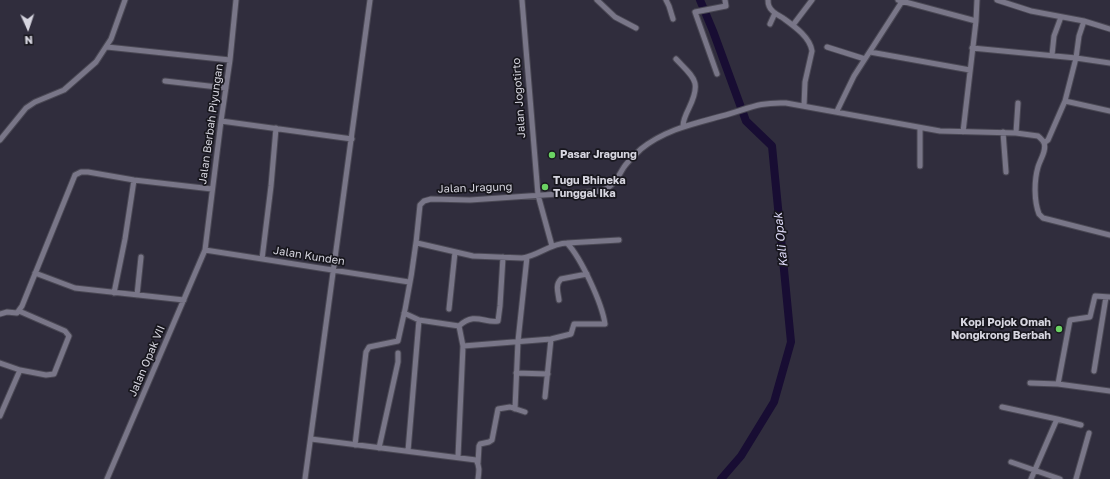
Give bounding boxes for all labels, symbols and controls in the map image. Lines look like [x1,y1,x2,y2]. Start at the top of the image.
north arrow [8,8,48,48]
text: N [24,34,33,47]
street label: Jalan Jogotirto [510,57,528,139]
street label: Jalan Berbah Piyungan [196,63,226,185]
place label: Pasar Jragung [560,148,637,162]
marker: Pasar Jragung [547,150,557,160]
place label: Tugu Bhineka Tunggal Ika [553,174,626,200]
street label: Jalan Jragung [437,180,513,196]
marker: Tugu Bhineka Tunggal Ika [540,182,550,192]
water label: Kali Opak [771,212,791,268]
street label: Jalan Kunden [272,244,346,268]
place label: Kopi Pojok Omah Nongkrong Berbah [951,316,1051,342]
street label: Jalan Opak VII [126,323,168,399]
marker: Kopi Pojok Omah Nongkrong Berbah [1054,324,1064,334]

